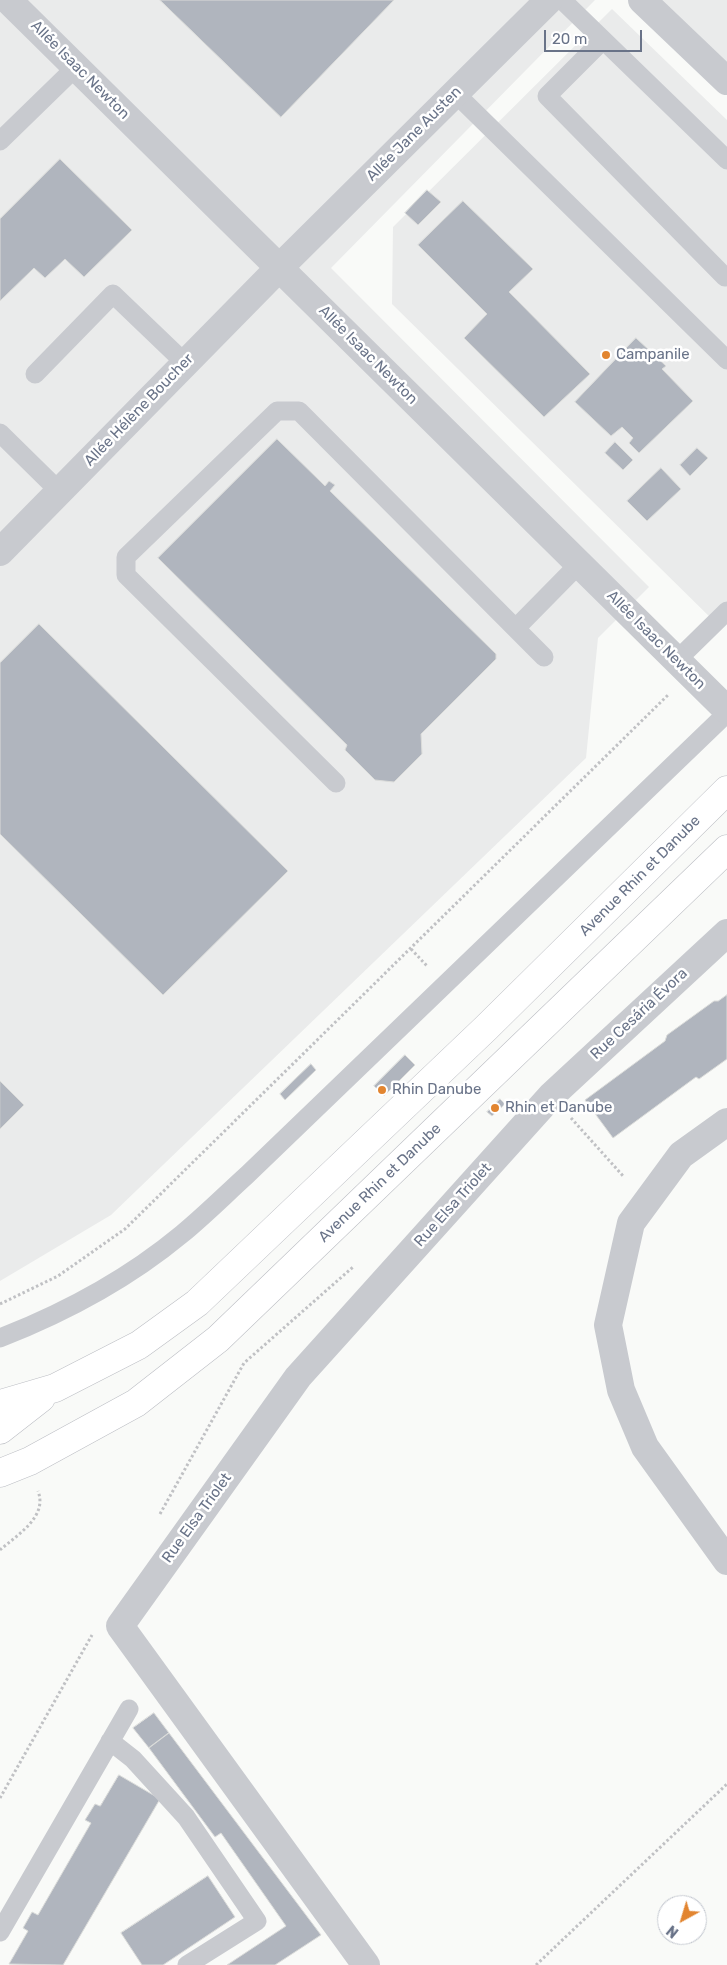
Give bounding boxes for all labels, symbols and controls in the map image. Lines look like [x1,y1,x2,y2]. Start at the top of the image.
street label: Allée Isaac Newton [27,17,133,123]
scale bar [547,20,644,52]
text: 20 m [552,30,587,48]
street label: Allée Jane Austen [363,83,465,185]
street label: Allée Isaac Newton [315,302,421,408]
place label: Campanile [616,346,690,364]
marker: Campanile [600,349,612,361]
street label: Allée Hélène Boucher [81,350,197,470]
street label: Allée Isaac Newton [603,587,709,693]
street label: Avenue Rhin et Danube [576,812,704,940]
street label: Rue Cesária Évora [587,964,691,1064]
place label: Rhin Danube [392,1081,481,1099]
marker: Rhin Danube [376,1084,388,1096]
place label: Rhin et Danube [505,1099,612,1117]
marker: Rhin et Danube [489,1102,501,1114]
street label: Avenue Rhin et Danube [315,1120,445,1246]
street label: Rue Elsa Triolet [411,1159,495,1251]
street label: Rue Elsa Triolet [158,1470,236,1566]
north arrow [657,1895,707,1945]
text: N [664,1921,682,1941]

